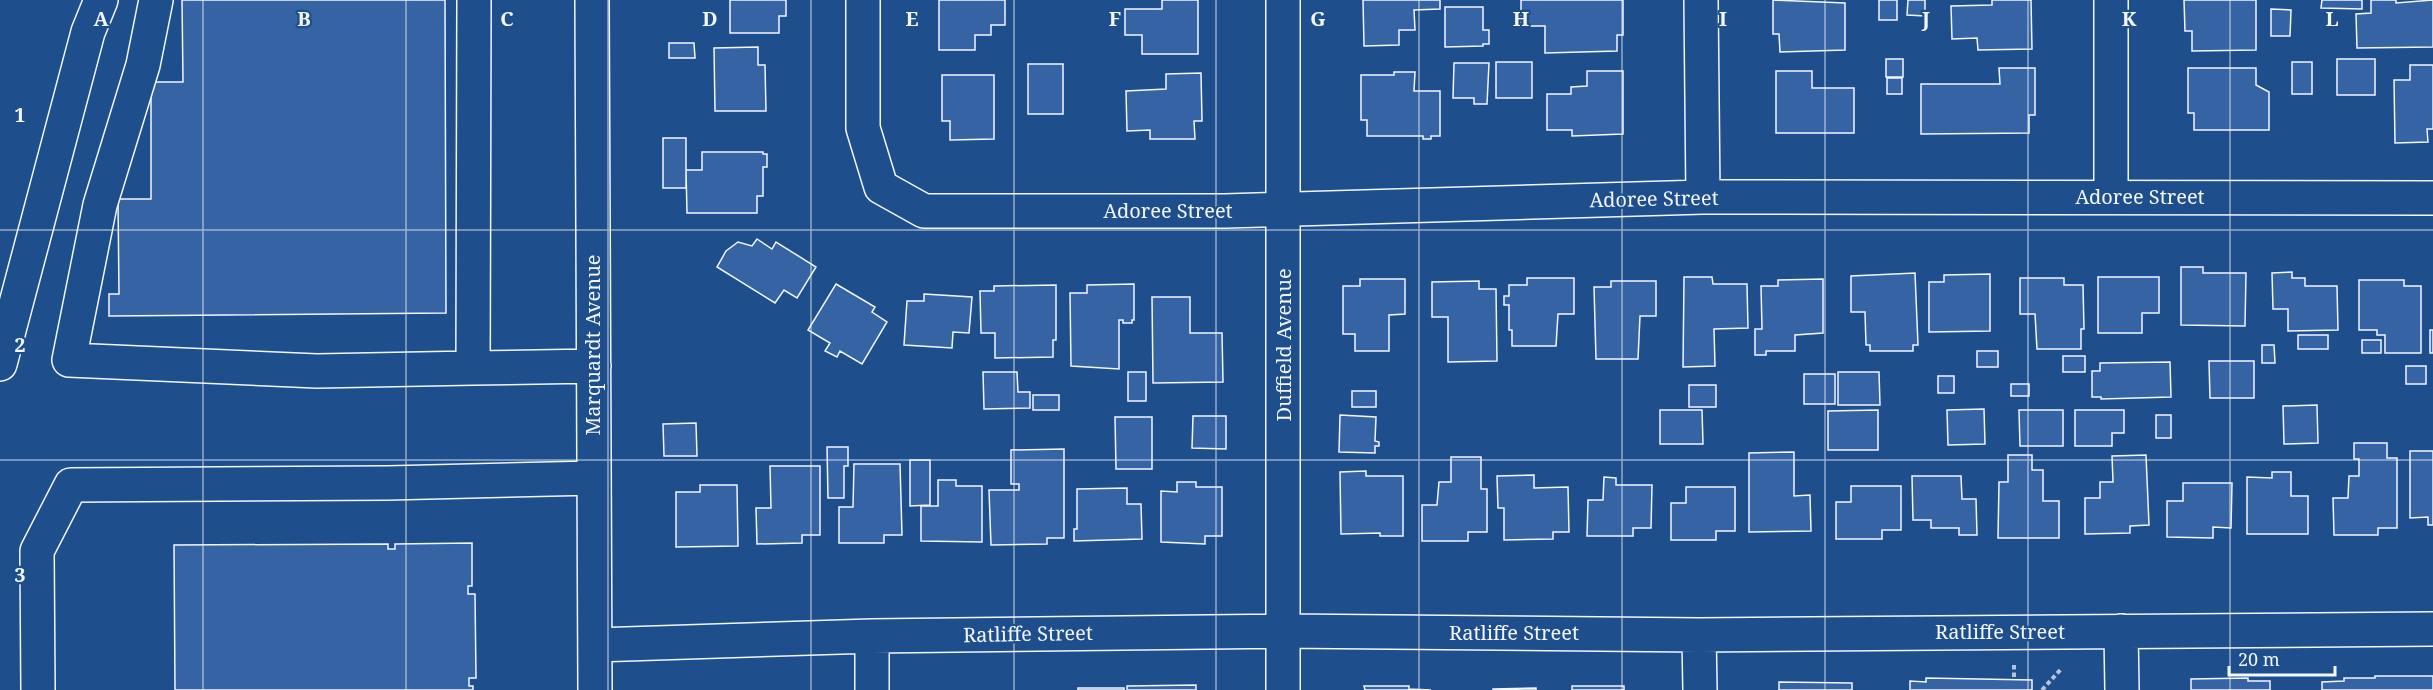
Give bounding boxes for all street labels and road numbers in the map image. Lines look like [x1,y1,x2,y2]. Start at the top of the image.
street label: Adoree Street [2075,183,2205,210]
street label: Adoree Street [1589,184,1719,213]
street label: Adoree Street [1103,197,1233,224]
street label: Marquardt Avenue [579,254,606,436]
street label: Duffield Avenue [1270,268,1297,422]
street label: Ratliffe Street [1935,618,2065,645]
street label: Ratliffe Street [963,619,1093,648]
street label: Ratliffe Street [1449,619,1579,646]

